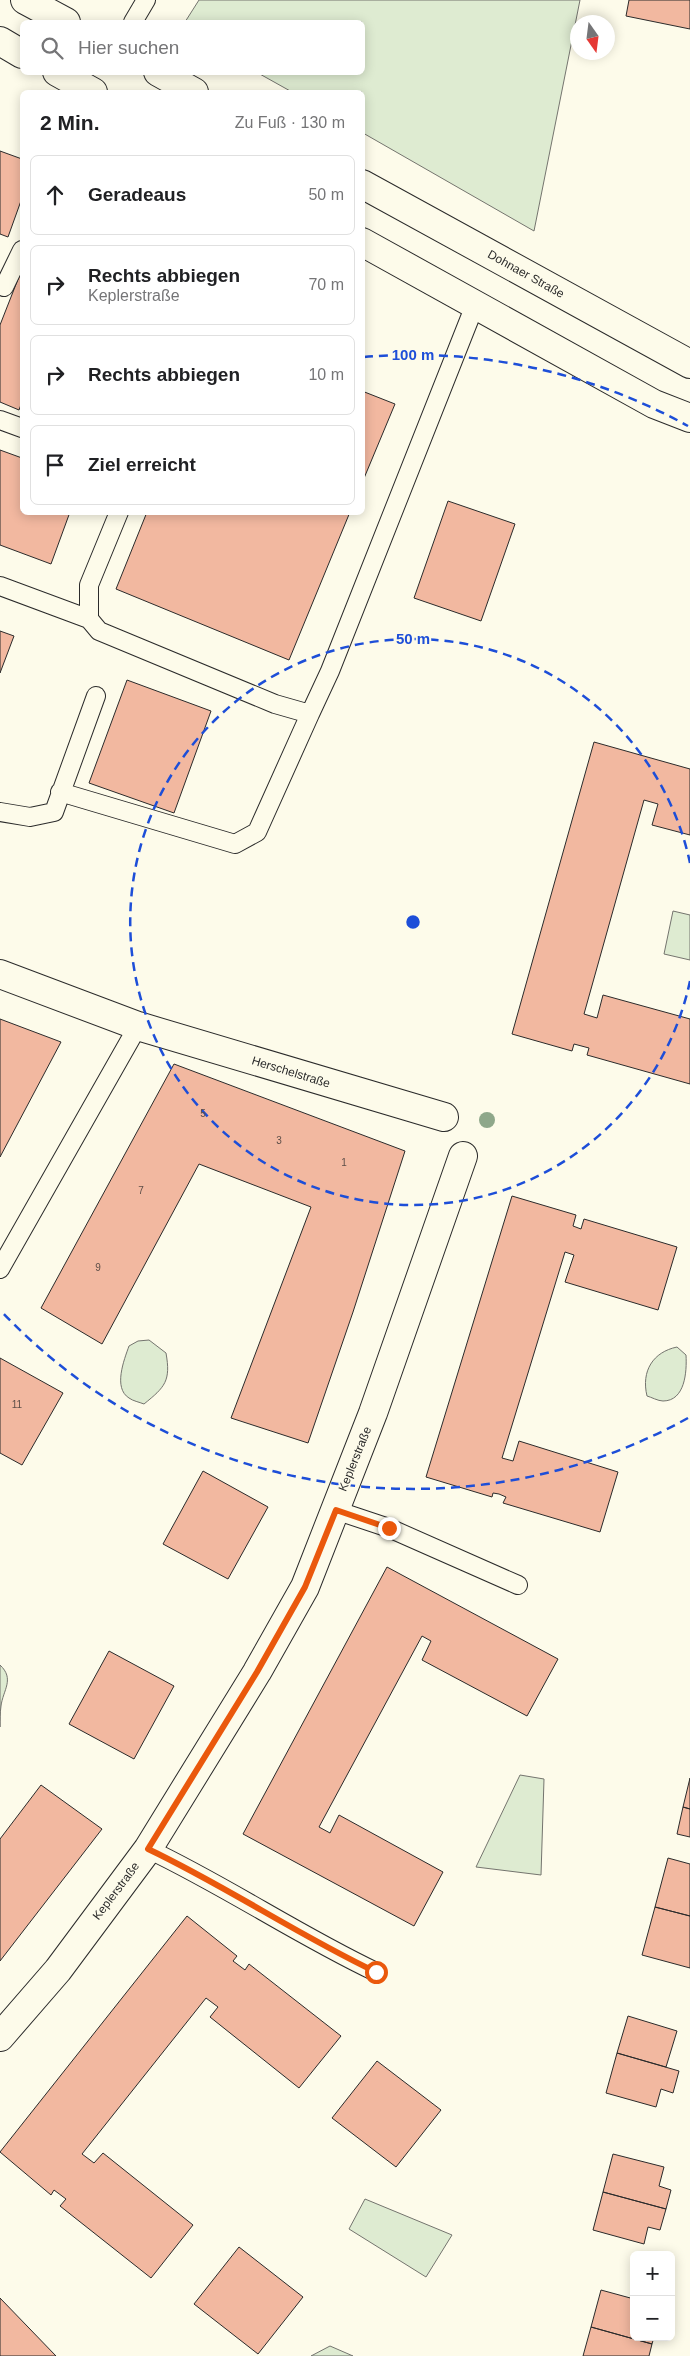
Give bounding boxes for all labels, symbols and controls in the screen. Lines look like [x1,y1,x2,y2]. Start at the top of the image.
north arrow [570,15,615,60]
search box [20,20,365,75]
icon: search [38,34,66,62]
text: Hier suchen [78,37,179,58]
text: 2 Min. [40,111,100,134]
text: Zu Fuß · 130 m [235,114,345,131]
icon: ahead [41,181,69,209]
text: Geradeaus [88,184,186,205]
text: 50 m [308,186,344,203]
street label: Dohnaer Straße [485,247,567,301]
text: Rechts abbiegen [88,265,240,286]
icon: right [41,271,69,299]
text: 70 m [308,276,344,293]
text: Keplerstraße [88,287,180,304]
text: 100 m [392,346,434,363]
icon: right [41,361,69,389]
text: Rechts abbiegen [88,364,240,385]
text: 10 m [308,366,344,383]
icon: arrive [41,451,69,479]
text: Ziel erreicht [88,454,196,475]
text: 50 m [396,630,430,647]
centre of rings [404,913,422,931]
street label: Herschelstraße [250,1053,332,1091]
house number: 5 [200,1108,206,1119]
house number: 3 [276,1135,282,1146]
house number: 1 [341,1157,347,1168]
house number: 7 [138,1185,144,1196]
house number: 9 [95,1262,101,1273]
house number: 11 [12,1399,23,1410]
street label: Keplerstraße [336,1424,374,1493]
route end [378,1517,401,1540]
street label: Keplerstraße [90,1859,142,1923]
route start [365,1961,388,1984]
map controls [630,2251,675,2341]
button: + [630,2251,675,2296]
button: − [630,2296,675,2341]

